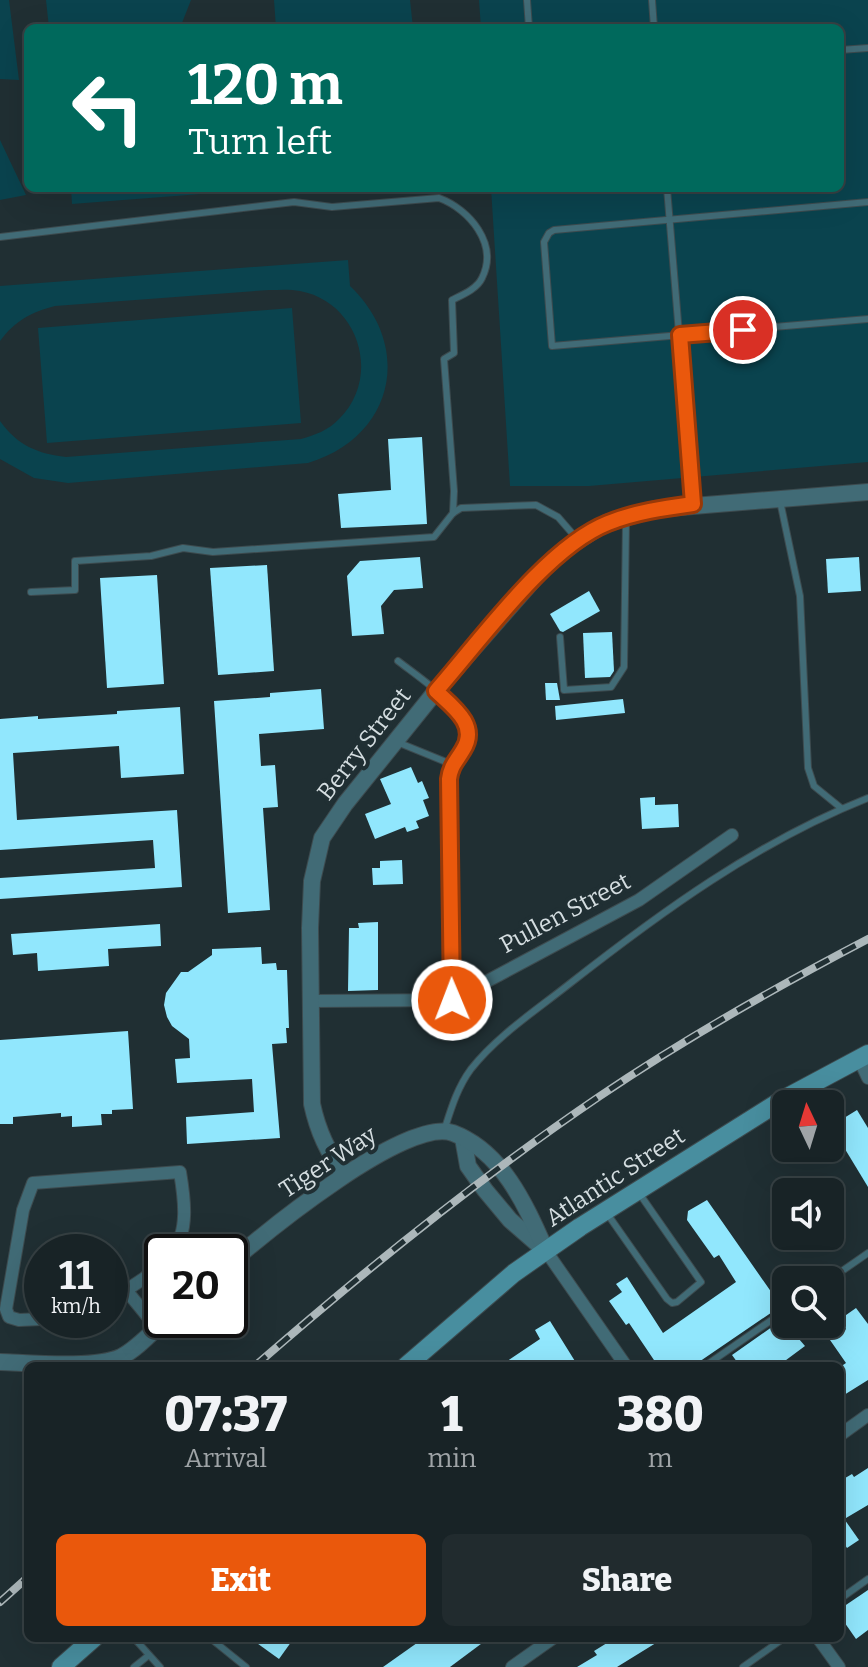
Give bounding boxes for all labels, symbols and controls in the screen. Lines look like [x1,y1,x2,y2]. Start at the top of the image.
text: 120 m [188,52,343,119]
icon: left [56,56,160,160]
text: Turn left [188,120,332,164]
pin [709,296,777,364]
icon: arrive [721,308,765,352]
street label: Berry Street [311,682,417,806]
street label: Pullen Street [495,867,635,959]
position arrow [410,958,494,1042]
north arrow [772,1090,844,1162]
map controls [772,1090,844,1338]
street label: Tiger Way [274,1120,382,1204]
street label: Atlantic Street [540,1121,690,1232]
button: sound [772,1178,844,1250]
speed limit sign: 20 [144,1234,248,1338]
text: 11 [59,1252,93,1300]
button: search [772,1266,844,1338]
text: km/h [51,1294,101,1318]
text: 07:37 [164,1386,287,1444]
text: 1 [441,1386,463,1444]
text: 380 [617,1386,704,1444]
text: Arrival [185,1443,267,1474]
text: min [428,1443,477,1474]
text: m [648,1443,673,1474]
button: Exit [56,1534,426,1626]
button: Share [442,1534,812,1626]

